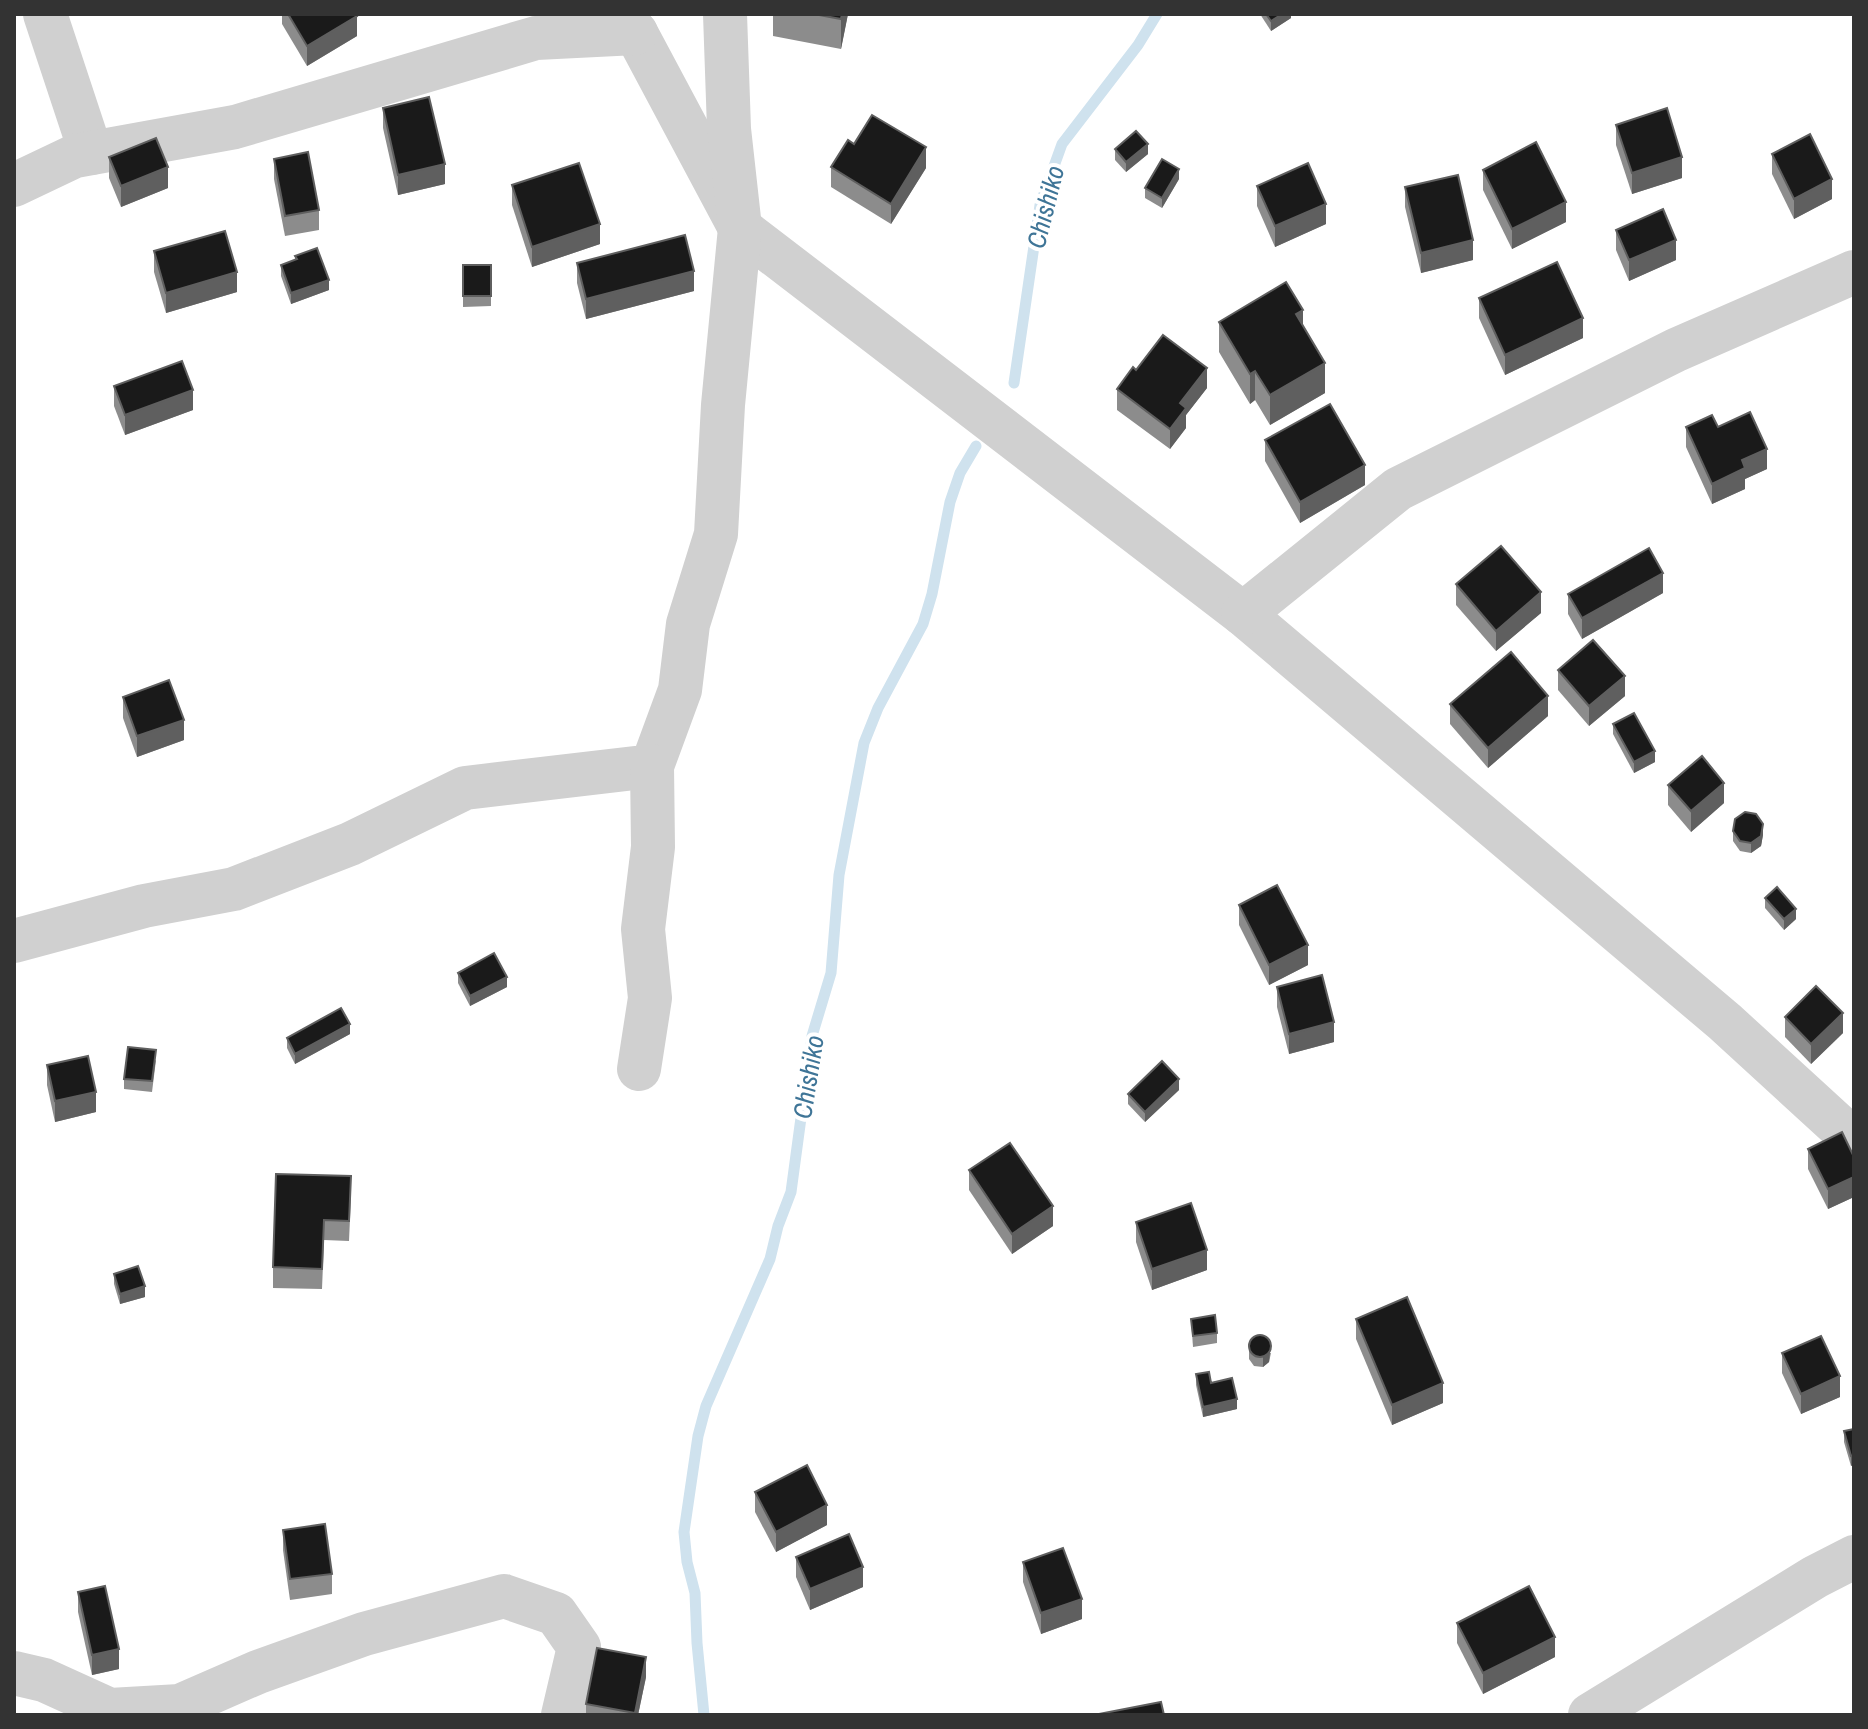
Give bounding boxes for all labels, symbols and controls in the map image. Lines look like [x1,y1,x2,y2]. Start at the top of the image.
water label: Chishiko [1018,162,1072,252]
water label: Chishiko [784,1033,832,1121]

